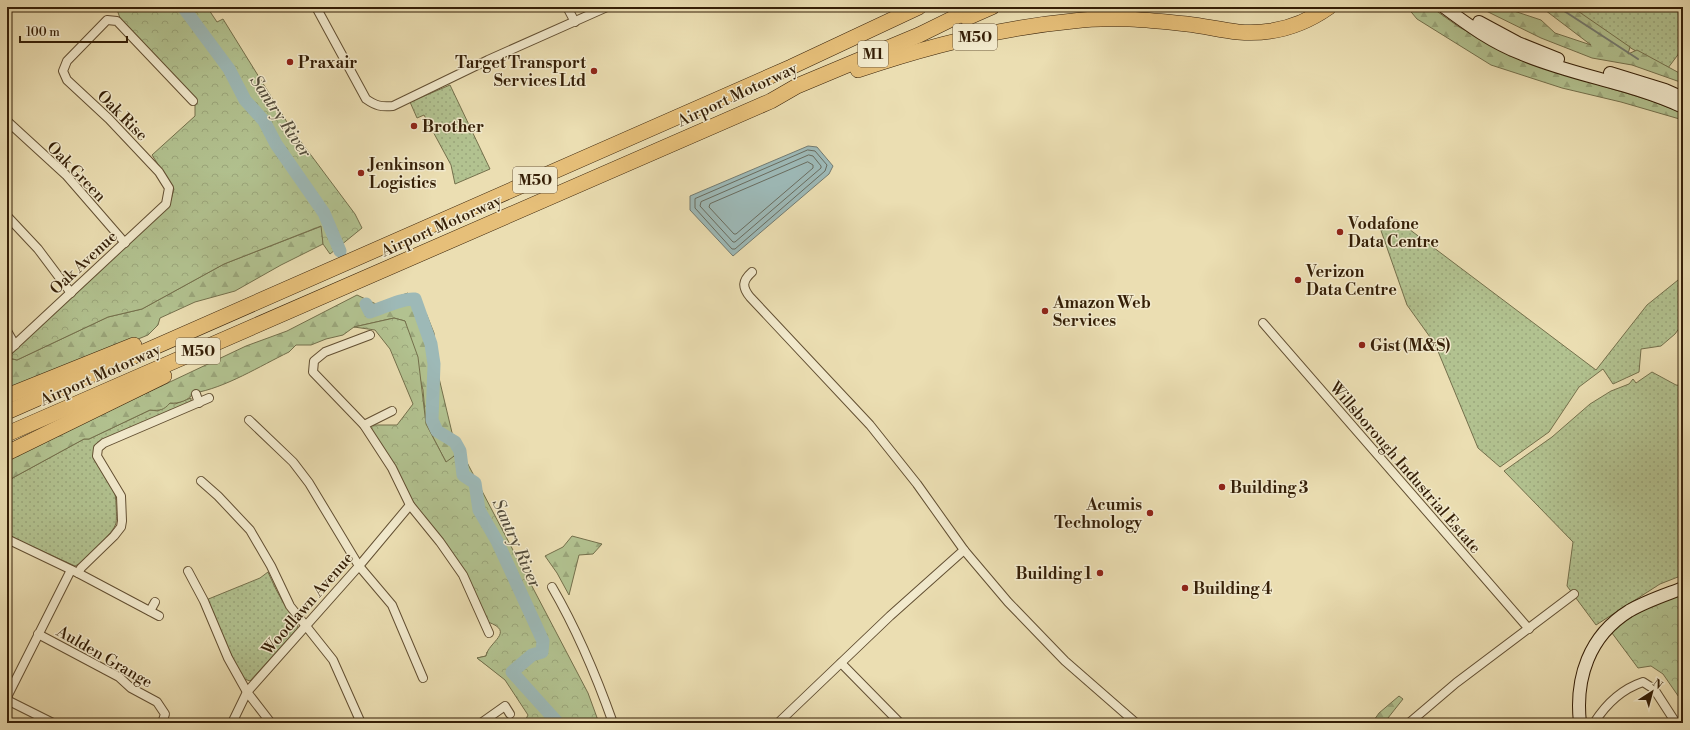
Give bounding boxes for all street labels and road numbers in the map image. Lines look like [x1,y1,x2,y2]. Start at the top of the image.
road number: M50 [953,24,997,50]
road number: M1 [858,41,888,67]
street label: Airport Motorway [673,58,801,132]
street label: Oak Rise [93,86,152,145]
street label: Oak Green [43,137,110,206]
road number: M50 [513,167,557,193]
street label: Airport Motorway [377,190,505,262]
street label: Oak Avenue [46,226,122,299]
road number: M50 [176,338,220,364]
street label: Airport Motorway [36,339,164,411]
street label: Willsborough Industrial Estate [1325,377,1485,558]
street label: Woodlawn Avenue [257,548,358,660]
street label: Aulden Grange [52,621,156,692]

